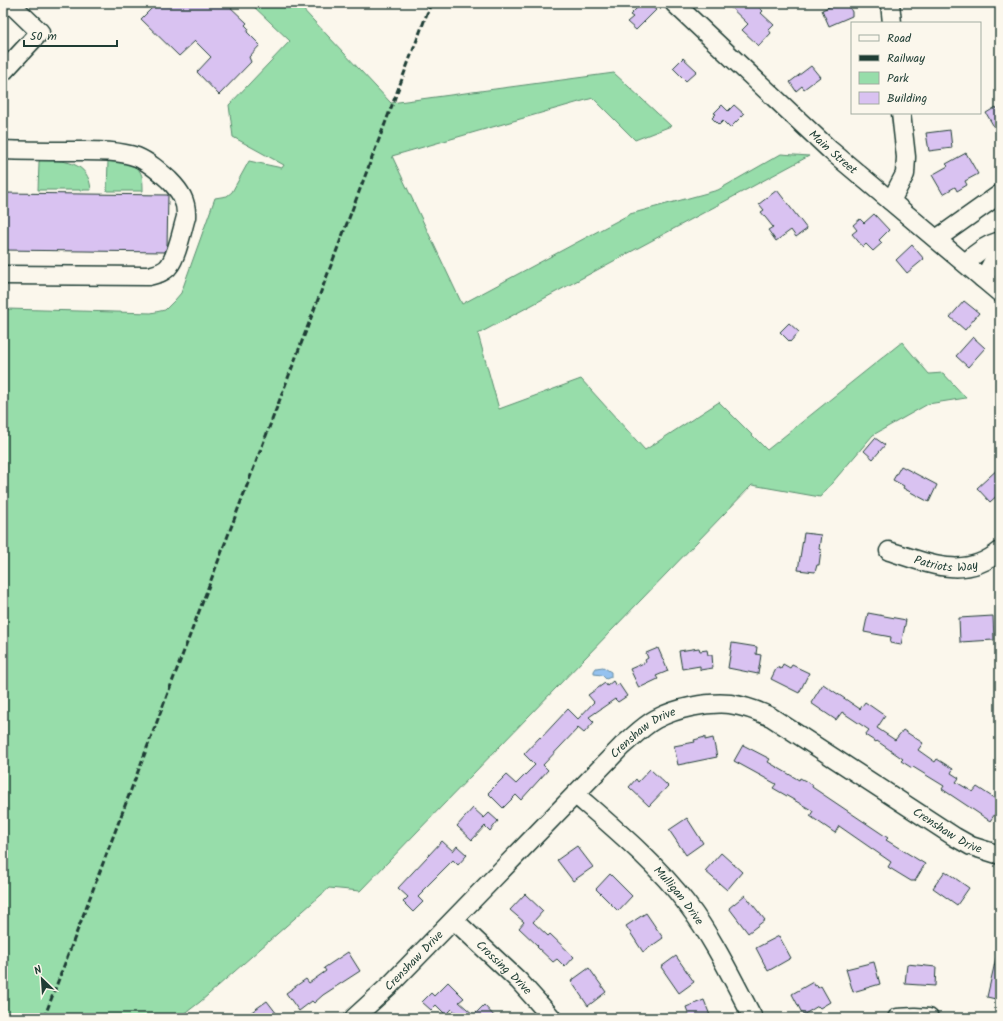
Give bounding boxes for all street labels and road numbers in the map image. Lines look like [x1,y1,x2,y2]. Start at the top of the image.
street label: Main Street [804,125,862,179]
street label: Patriots Way [912,550,981,577]
street label: Crenshaw Drive [605,702,679,763]
street label: Crenshaw Drive [909,802,985,859]
street label: Mulligan Drive [649,861,709,929]
street label: Crenshaw Drive [380,925,448,995]
street label: Crossing Drive [472,936,537,1000]

